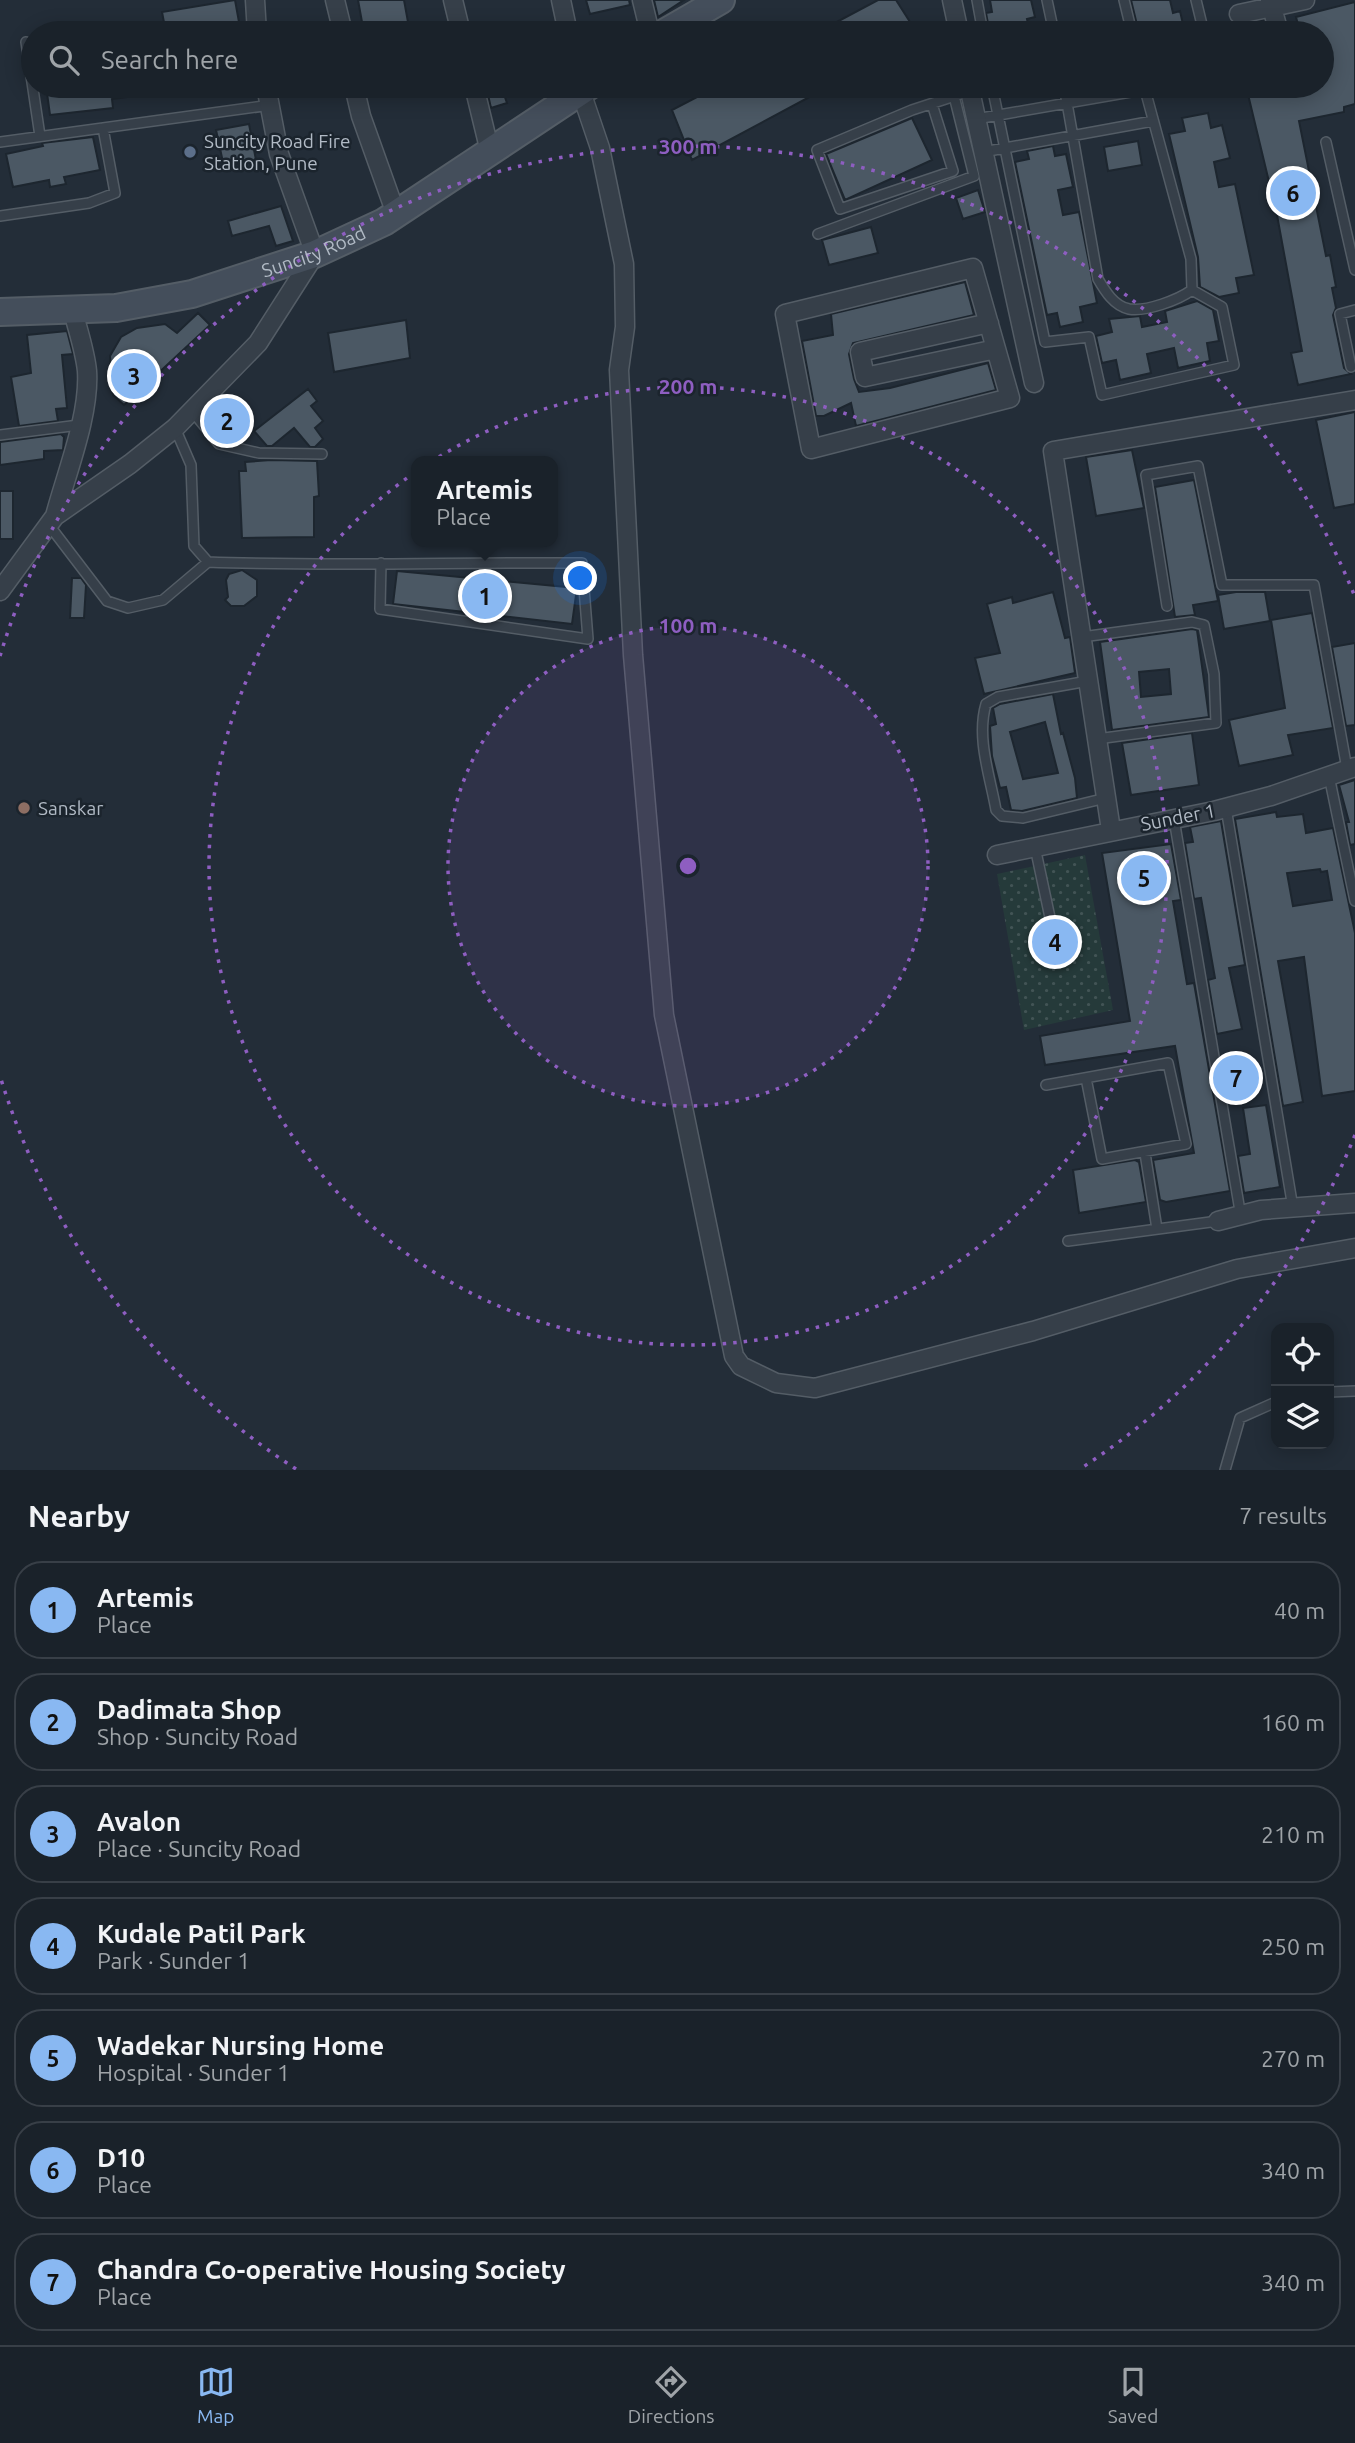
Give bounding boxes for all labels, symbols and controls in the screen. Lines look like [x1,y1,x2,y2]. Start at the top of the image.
search box [21,21,1334,98]
icon: search [45,41,83,79]
text: Search here [101,45,238,74]
place label: Suncity Road Fire Station, Pune [204,130,351,174]
text: 300 m [659,134,717,158]
marker: Suncity Road Fire Station, Pune [182,144,198,160]
pin: 6 [1270,167,1316,219]
street label: Suncity Road [259,221,369,282]
pin: 3 [111,350,157,402]
text: 200 m [659,374,717,398]
pin: 2 [204,395,250,447]
popup [411,456,558,547]
text: Artemis [436,475,533,504]
text: Place [436,504,491,529]
your location [563,561,597,595]
pin: 1 [462,570,508,622]
text: 100 m [659,613,717,637]
place label: Sanskar [38,797,103,819]
street label: Sunder 1 [1139,799,1217,835]
marker: Sanskar [16,800,32,816]
pin: 5 [1121,852,1167,904]
centre of rings [676,854,700,878]
pin: 4 [1032,916,1078,968]
pin: 7 [1213,1052,1259,1104]
map controls [1271,1323,1334,1449]
button: locate [1271,1323,1334,1386]
button: layers [1271,1386,1334,1449]
text: Nearby [28,1499,130,1533]
text: 7 results [1239,1503,1327,1528]
text: Artemis [97,1583,194,1612]
text: 1 [47,1598,59,1623]
text: 40 m [1274,1598,1325,1623]
text: Place [97,1612,152,1637]
text: Dadimata Shop [97,1695,282,1724]
text: 2 [47,1710,59,1735]
text: 160 m [1261,1710,1325,1735]
text: Shop · Suncity Road [97,1724,298,1749]
text: Avalon [97,1807,181,1836]
text: 3 [47,1822,59,1847]
text: 210 m [1261,1822,1325,1847]
text: Place · Suncity Road [97,1836,301,1861]
text: Kudale Patil Park [97,1919,306,1948]
text: 4 [47,1934,59,1959]
text: 250 m [1261,1934,1325,1959]
text: Park · Sunder 1 [97,1948,250,1973]
text: Wadekar Nursing Home [97,2031,384,2060]
text: 5 [47,2046,59,2071]
text: 270 m [1261,2046,1325,2071]
text: Hospital · Sunder 1 [97,2060,290,2085]
text: D10 [97,2143,145,2172]
text: 6 [47,2158,59,2183]
text: 340 m [1261,2158,1325,2183]
text: Place [97,2172,152,2197]
text: Chandra Co-operative Housing Society [97,2255,566,2284]
text: 7 [47,2270,59,2295]
text: 340 m [1261,2270,1325,2295]
text: Place [97,2284,152,2309]
tab: Map [197,2363,235,2427]
tab: Directions [628,2363,715,2427]
tab: Saved [1108,2363,1158,2427]

